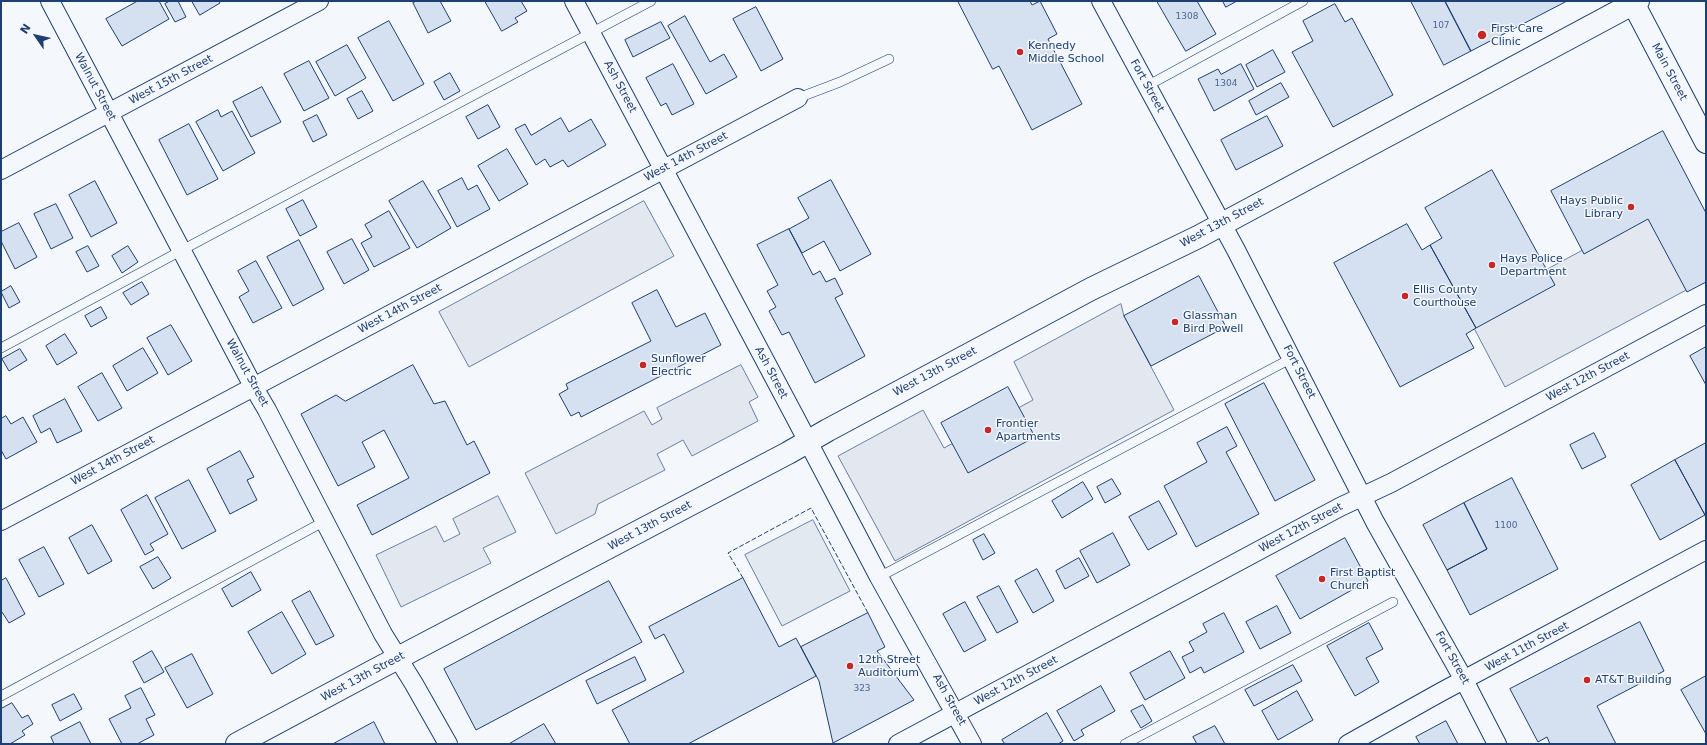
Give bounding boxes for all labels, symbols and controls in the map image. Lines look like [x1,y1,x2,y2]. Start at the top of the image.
house number: 1308 [1176,12,1198,22]
north arrow [16,16,56,56]
house number: 107 [1432,21,1450,31]
text: N [18,22,34,36]
place label: First Care Clinic [1491,22,1543,48]
marker: First Care Clinic [1476,29,1488,41]
place label: Kennedy Middle School [1028,39,1104,65]
street label: Main Street [1648,41,1690,103]
marker: Kennedy Middle School [1015,47,1025,57]
street label: Walnut Street [72,51,118,123]
street label: West 15th Street [127,52,215,108]
street label: Fort Street [1127,57,1167,115]
street label: Ash Street [601,59,639,115]
house number: 1304 [1215,79,1237,89]
street label: West 14th Street [642,129,730,185]
place label: Hays Public Library [1560,194,1623,220]
street label: West 13th Street [1178,195,1266,251]
marker: Hays Public Library [1626,202,1636,212]
place label: Hays Police Department [1500,252,1567,278]
marker: Hays Police Department [1487,260,1497,270]
street label: West 14th Street [356,281,444,337]
place label: Ellis County Courthouse [1413,283,1478,309]
marker: Ellis County Courthouse [1400,291,1410,301]
place label: Glassman Bird Powell [1183,309,1243,335]
marker: Glassman Bird Powell [1170,317,1180,327]
street label: Walnut Street [223,337,271,409]
street label: Fort Street [1280,343,1318,401]
street label: West 13th Street [891,344,979,400]
street label: Ash Street [752,345,790,401]
street label: West 12th Street [1544,349,1632,405]
place label: Sunflower Electric [651,352,706,378]
marker: Sunflower Electric [638,360,648,370]
place label: Frontier Apartments [996,417,1061,443]
marker: Frontier Apartments [983,425,993,435]
street label: West 14th Street [69,433,157,489]
street label: West 13th Street [606,498,694,554]
street label: West 12th Street [1257,500,1345,556]
house number: 1100 [1495,521,1517,531]
place label: First Baptist Church [1330,566,1395,592]
marker: First Baptist Church [1317,574,1327,584]
street label: West 11th Street [1483,619,1571,675]
street label: Fort Street [1432,629,1472,687]
street label: West 13th Street [319,649,407,705]
place label: 12th Street Auditorium [858,653,920,679]
street label: West 12th Street [972,653,1060,709]
marker: 12th Street Auditorium [845,661,855,671]
street label: Ash Street [929,672,969,728]
place label: AT&T Building [1595,673,1672,687]
marker: AT&T Building [1582,675,1592,685]
house number: 323 [853,684,871,694]

